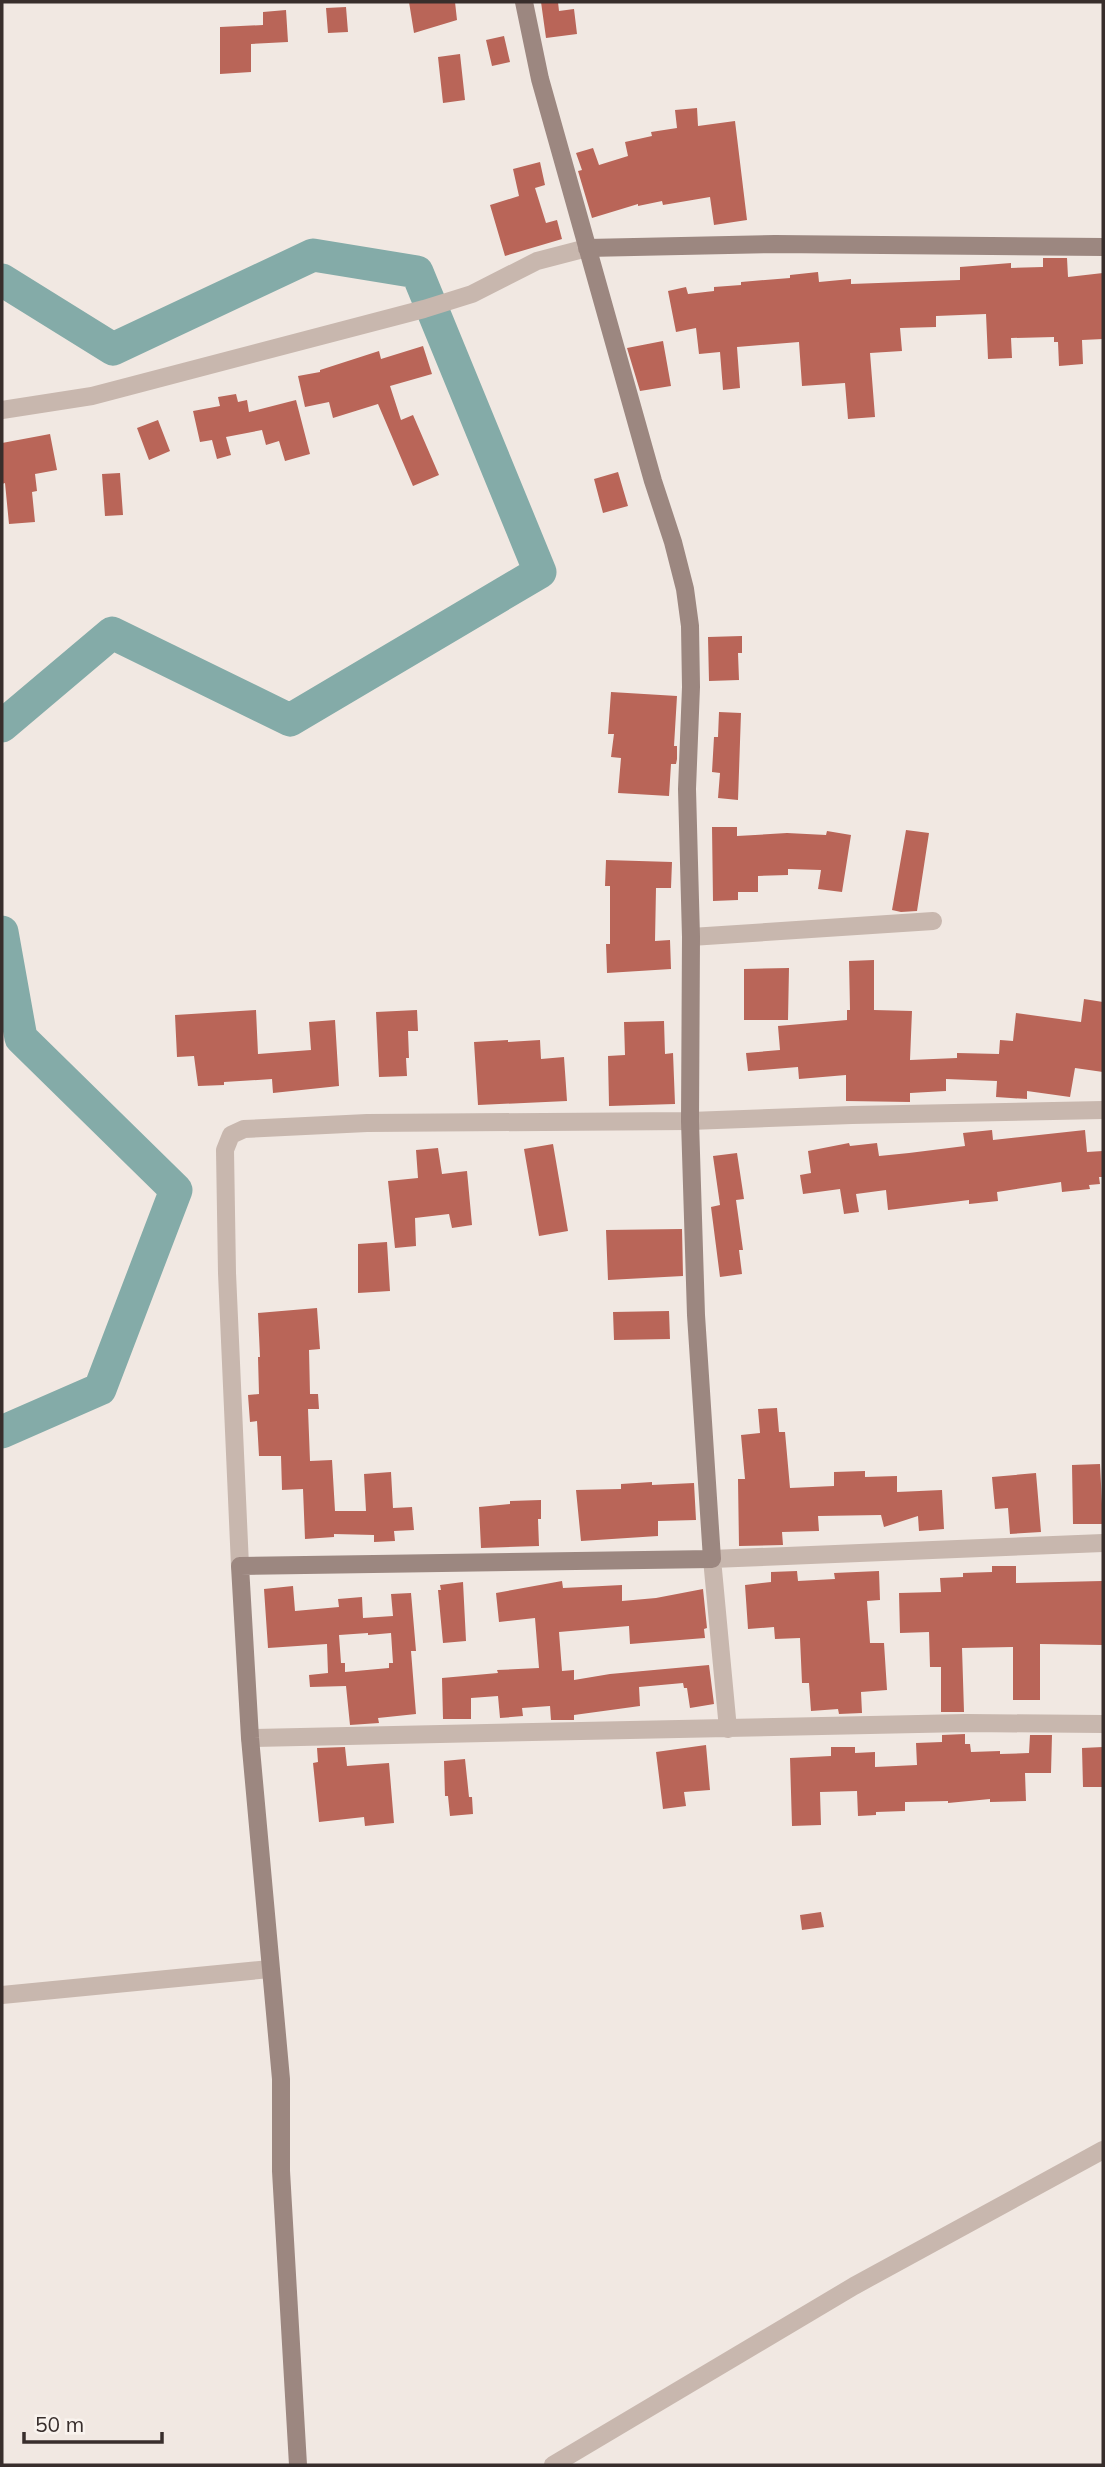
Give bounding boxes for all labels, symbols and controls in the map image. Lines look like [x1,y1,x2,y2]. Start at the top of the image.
scale bar [24,2400,163,2444]
text: 50 m [35,2411,84,2437]

